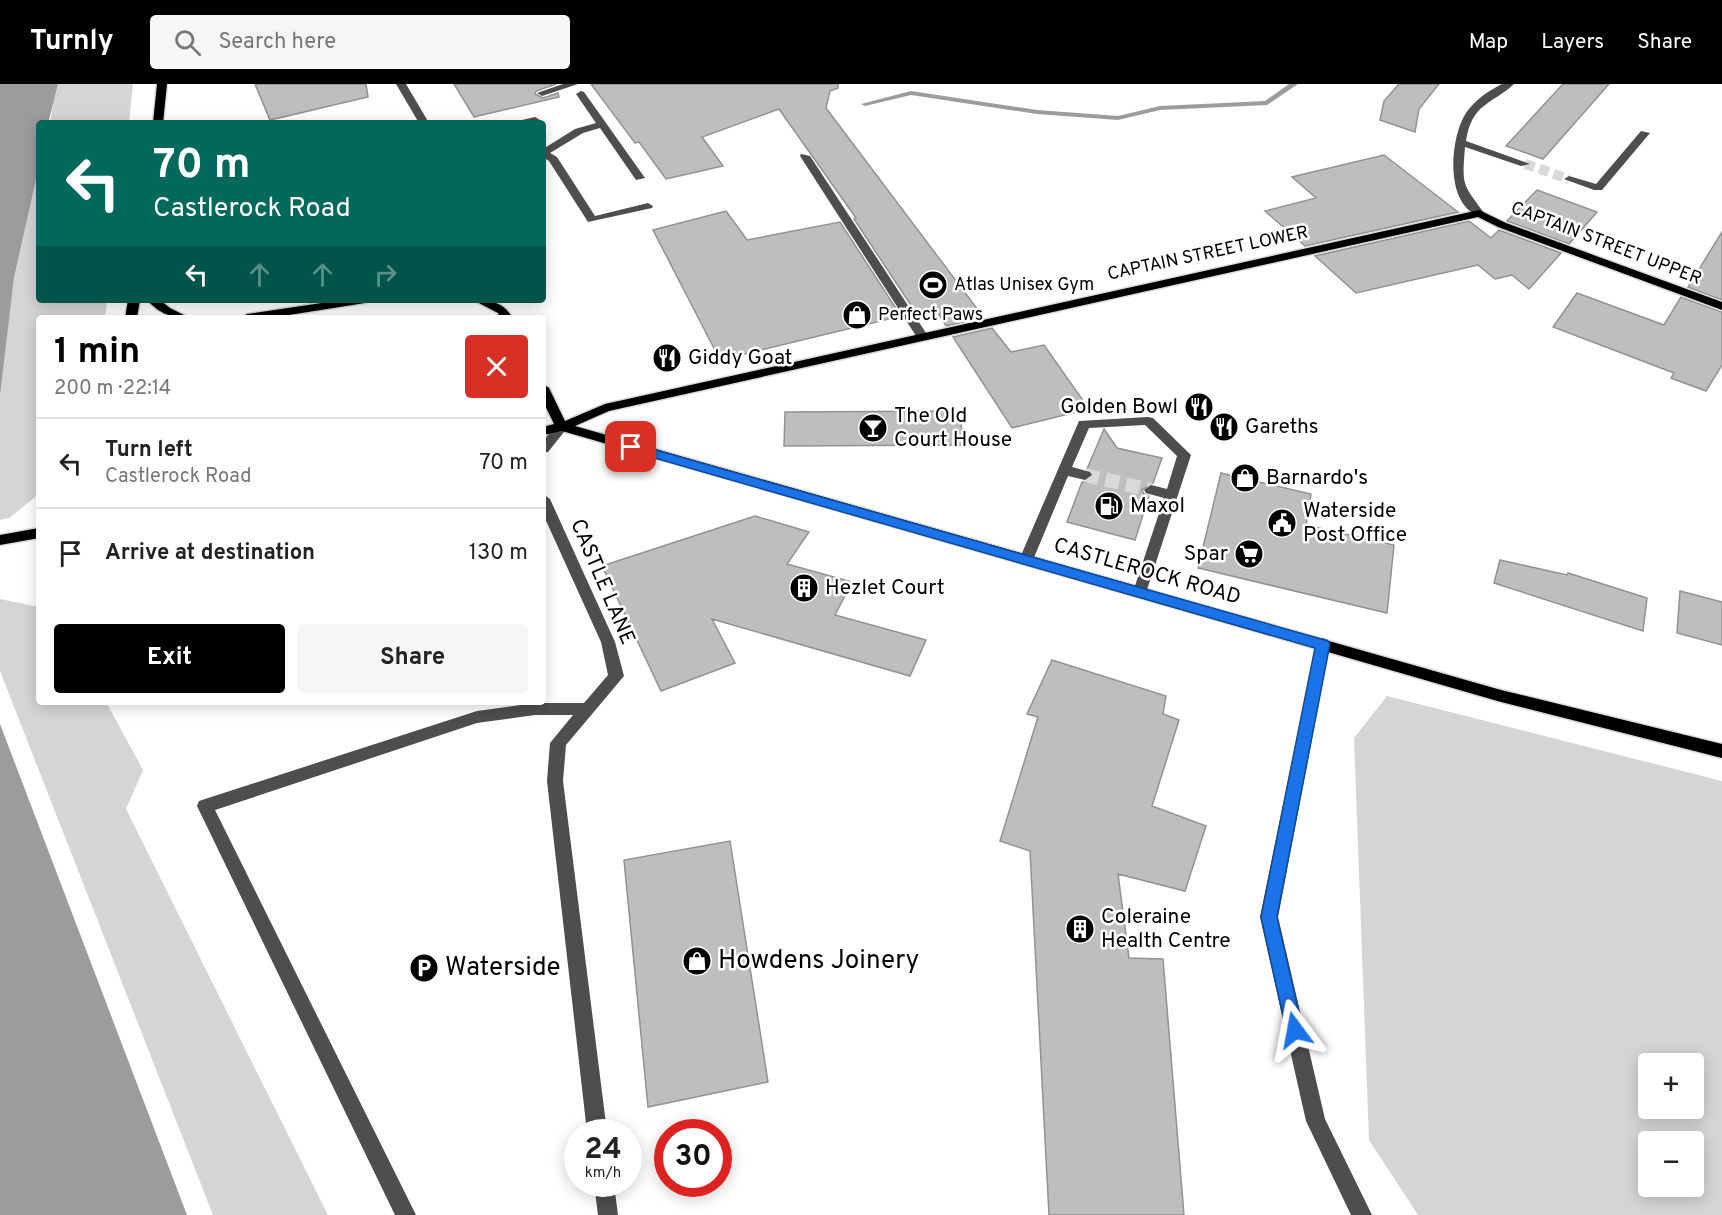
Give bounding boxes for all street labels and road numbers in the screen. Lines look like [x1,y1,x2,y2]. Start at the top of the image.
street label: CAPTAIN STREET UPPER [1507,197,1705,291]
street label: CAPTAIN STREET LOWER [1105,221,1311,287]
street label: CASTLE LANE [563,515,641,649]
street label: CASTLEROCK ROAD [1050,532,1244,612]

